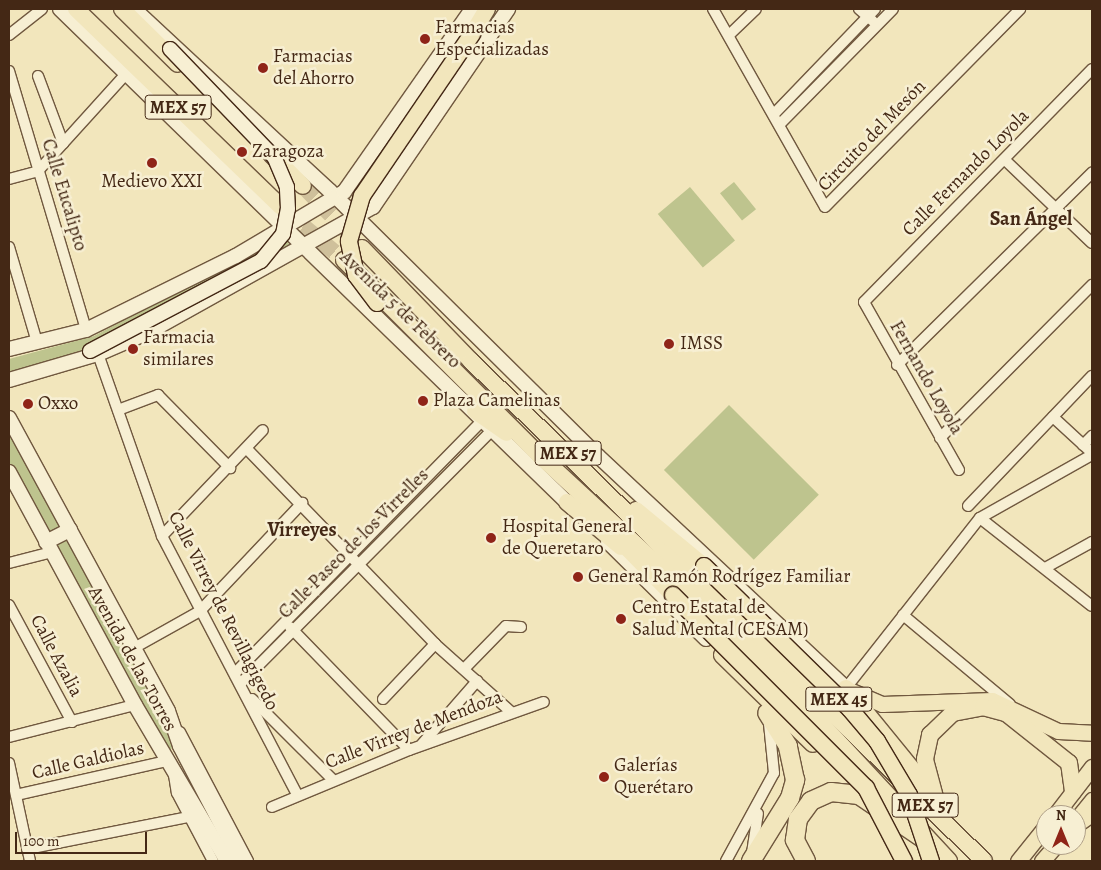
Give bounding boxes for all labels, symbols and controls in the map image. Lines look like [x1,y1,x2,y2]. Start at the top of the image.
place label: Farmacias Especializadas [435,17,549,61]
marker: Farmacias Especializadas [419,33,431,45]
place label: Farmacias del Ahorro [273,46,354,90]
marker: Farmacias del Ahorro [257,62,269,74]
street label: Circuito del Mesón [813,76,931,196]
road number: MEX 57 [144,91,212,122]
street label: Calle Fernando Loyola [898,105,1034,241]
street label: Calle Eucalipto [36,136,92,254]
place label: Zaragoza [252,141,324,163]
marker: Zaragoza [236,146,248,158]
marker: Medievo XXI [146,157,158,169]
place label: Medievo XXI [101,171,203,193]
district label: San Ángel [990,206,1072,230]
street label: Avenida 5 de Febrero [335,246,465,374]
street label: Fernando Loyola [884,317,968,439]
place label: Farmacia similares [143,327,215,371]
place label: IMSS [680,333,723,355]
marker: IMSS [662,337,676,351]
marker: Farmacia similares [127,343,139,355]
place label: Plaza Camelinas [433,390,560,412]
place label: Oxxo [38,393,78,415]
marker: Plaza Camelinas [417,395,429,407]
marker: Oxxo [22,398,34,410]
road number: MEX 57 [534,438,602,468]
street label: Calle Paseo de los Virrelles [274,464,434,624]
street label: Calle Virrey de Revillagigedo [163,508,283,714]
place label: Hospital General de Queretaro [502,516,632,560]
district label: Virreyes [267,517,337,541]
marker: Hospital General de Queretaro [484,531,498,545]
place label: General Ramón Rodrígez Familiar [588,566,851,588]
marker: General Ramón Rodrígez Familiar [572,571,584,583]
street label: Avenida de las Torres [83,582,181,736]
place label: Centro Estatal de Salud Mental (CESAM) [632,597,808,641]
street label: Calle Azalia [25,611,87,701]
marker: Centro Estatal de Salud Mental (CESAM) [614,612,628,626]
road number: MEX 45 [805,684,873,714]
street label: Calle Virrey de Mendoza [322,686,506,774]
street label: Calle Galdiolas [30,737,146,785]
place label: Galerías Querétaro [614,755,693,799]
marker: Galerías Querétaro [598,771,610,783]
road number: MEX 57 [891,790,959,820]
north arrow [1036,805,1086,855]
text: N [1056,806,1066,825]
scale bar [18,822,150,854]
text: 100 m [23,831,60,851]

